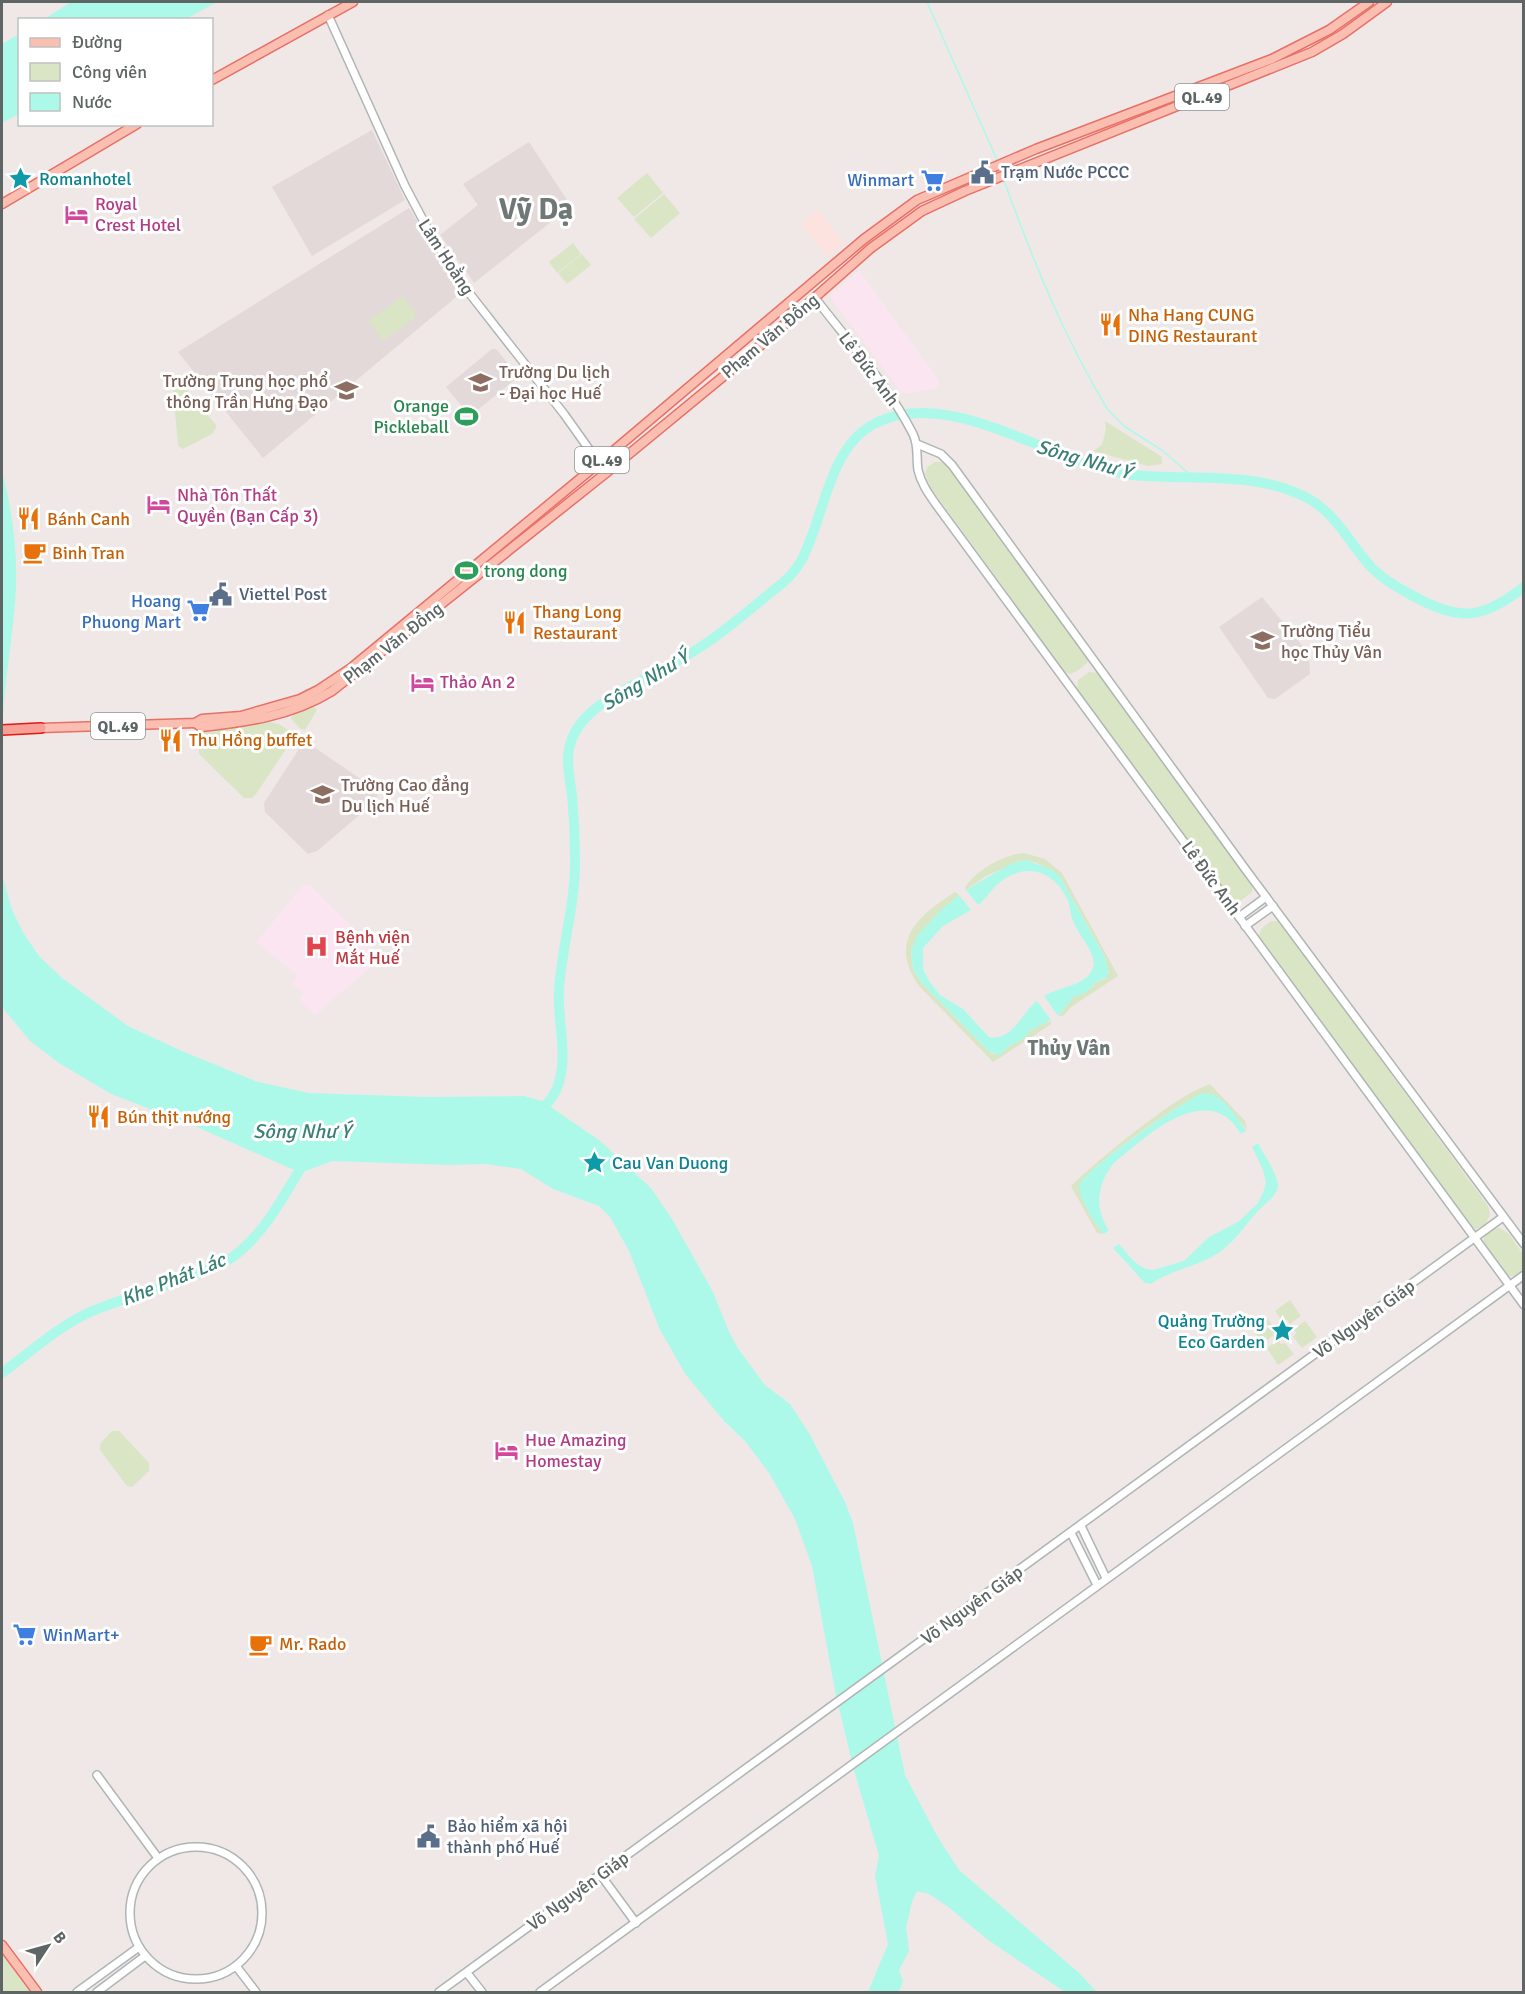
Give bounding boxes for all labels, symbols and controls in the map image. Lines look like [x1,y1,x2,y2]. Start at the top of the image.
legend [18,18,213,126]
text: Đường [72,31,123,53]
text: Công viên [72,61,147,83]
road number: QL.49 [1175,84,1229,110]
text: Nước [72,91,112,113]
public building icon: Trạm Nước PCCC [970,159,996,185]
place label: Trạm Nước PCCC [1001,161,1130,183]
place icon: Romanhotel [8,166,34,192]
supermarket icon: Winmart [919,167,945,193]
place label: Romanhotel [39,168,132,190]
place label: Winmart [847,169,914,191]
district label: Vỹ Dạ [499,191,573,228]
place label: Royal Crest Hotel [95,193,181,236]
hotel icon: Royal Crest Hotel [64,201,90,227]
street label: Lâm Hoằng [413,215,479,299]
street label: Phạm Văn Đồng [717,289,823,383]
place label: Nha Hang CUNG DING Restaurant [1128,304,1257,347]
restaurant icon: Nha Hang CUNG DING Restaurant [1097,312,1123,338]
street label: Lê Đức Anh [834,328,904,410]
place label: Trường Du lịch - Đại học Huế [499,361,610,404]
school or university icon: Trường Du lịch - Đại học Huế [468,369,494,395]
place label: Trường Trung học phổ thông Trần Hưng Đạo [163,370,328,413]
school or university icon: Trường Trung học phổ thông Trần Hưng Đạo [333,378,359,404]
place label: Orange Pickleball [374,395,449,438]
sports icon: Orange Pickleball [454,403,480,429]
water label: Sông Như Ý [1034,434,1138,486]
road number: QL.49 [575,447,629,473]
place label: Nhà Tôn Thất Quyền (Bạn Cấp 3) [177,484,318,527]
hotel icon: Nhà Tôn Thất Quyền (Bạn Cấp 3) [146,492,172,518]
restaurant icon: Bánh Canh [16,506,42,532]
place label: Bánh Canh [47,508,130,530]
cafe icon: Binh Tran [21,540,47,566]
place label: Binh Tran [52,542,125,564]
sports icon: trong dong [453,558,479,584]
place label: trong dong [484,560,567,582]
public building icon: Viettel Post [208,581,234,607]
place label: Viettel Post [239,583,327,605]
place label: Hoang Phuong Mart [82,590,181,633]
street label: Phạm Văn Đồng [339,597,447,689]
supermarket icon: Hoang Phuong Mart [186,598,212,624]
place label: Thang Long Restaurant [533,601,622,644]
restaurant icon: Thang Long Restaurant [502,609,528,635]
place label: Trường Tiểu học Thủy Vân [1281,620,1382,663]
school or university icon: Trường Tiểu học Thủy Vân [1250,628,1276,654]
water label: Sông Như Ý [597,643,697,716]
hotel icon: Thảo An 2 [409,669,435,695]
place label: Thảo An 2 [440,671,516,693]
road number: QL.49 [91,713,145,739]
restaurant icon: Thu Hồng buffet [158,727,184,753]
place label: Thu Hồng buffet [189,729,312,751]
place label: Trường Cao đẳng Du lịch Huế [341,774,469,817]
school or university icon: Trường Cao đẳng Du lịch Huế [310,782,336,808]
street label: Lê Đức Anh [1177,836,1245,920]
place label: Bệnh viện Mắt Huế [335,926,410,969]
hospital icon: Bệnh viện Mắt Huế [304,934,330,960]
district label: Thủy Vân [1028,1035,1110,1061]
restaurant icon: Bún thịt nướng [86,1104,112,1130]
place label: Bún thịt nướng [117,1106,231,1128]
water label: Sông Như Ý [253,1119,355,1144]
place icon: Cau Van Duong [581,1150,607,1176]
place label: Cau Van Duong [612,1152,728,1174]
water label: Khe Phát Lác [117,1247,231,1312]
street label: Võ Nguyên Giáp [1309,1275,1419,1363]
place label: Quảng Trường Eco Garden [1158,1310,1265,1353]
place icon: Quảng Trường Eco Garden [1270,1318,1296,1344]
place label: Hue Amazing Homestay [525,1429,627,1472]
hotel icon: Hue Amazing Homestay [494,1437,520,1463]
street label: Võ Nguyên Giáp [917,1561,1027,1649]
supermarket icon: WinMart+ [12,1622,38,1648]
place label: WinMart+ [43,1624,120,1646]
cafe icon: Mr. Rado [248,1631,274,1657]
place label: Mr. Rado [279,1633,346,1655]
place label: Bảo hiểm xã hội thành phố Huế [447,1815,568,1858]
public building icon: Bảo hiểm xã hội thành phố Huế [416,1823,442,1849]
street label: Võ Nguyên Giáp [523,1847,633,1935]
north arrow [18,1916,78,1976]
text: B [48,1928,70,1948]

